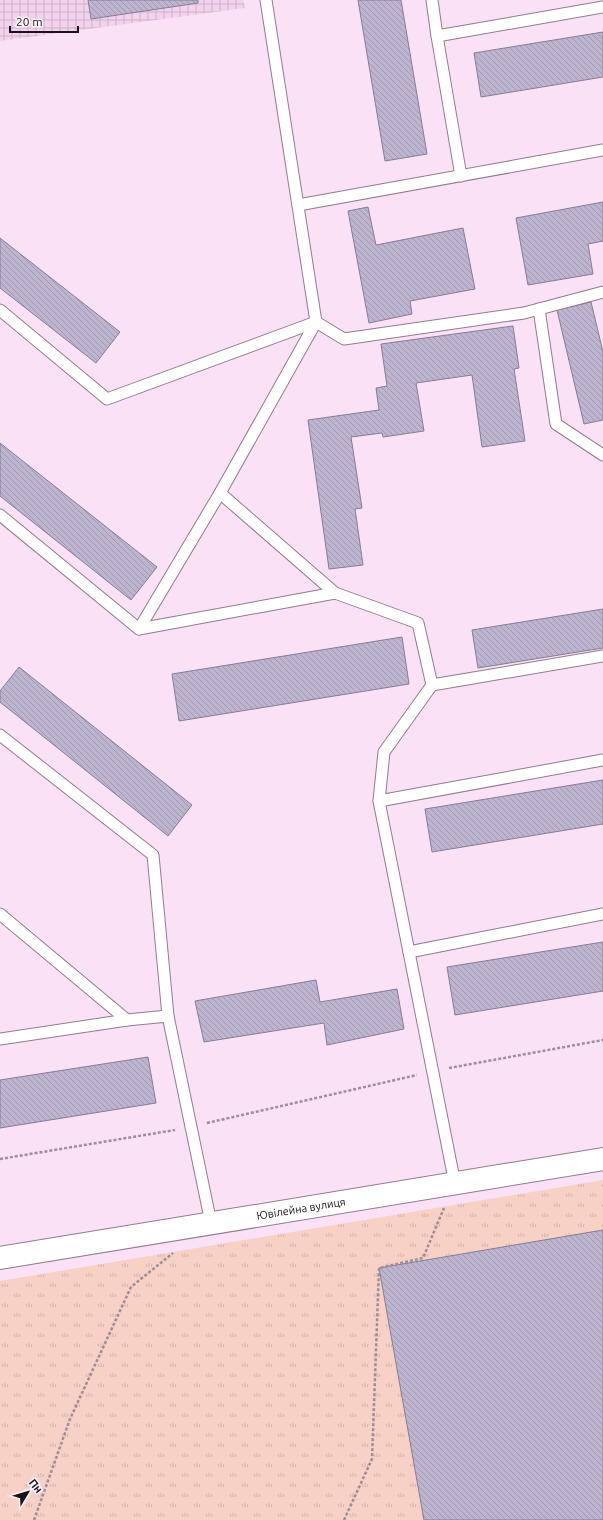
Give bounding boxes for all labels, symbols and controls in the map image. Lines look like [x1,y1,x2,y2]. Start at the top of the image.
scale bar [10,8,78,34]
text: 20 m [16,15,43,28]
street label: Ювілейна вулиця [256,1195,346,1222]
north arrow [8,1472,48,1512]
text: Пн [27,1476,45,1495]

